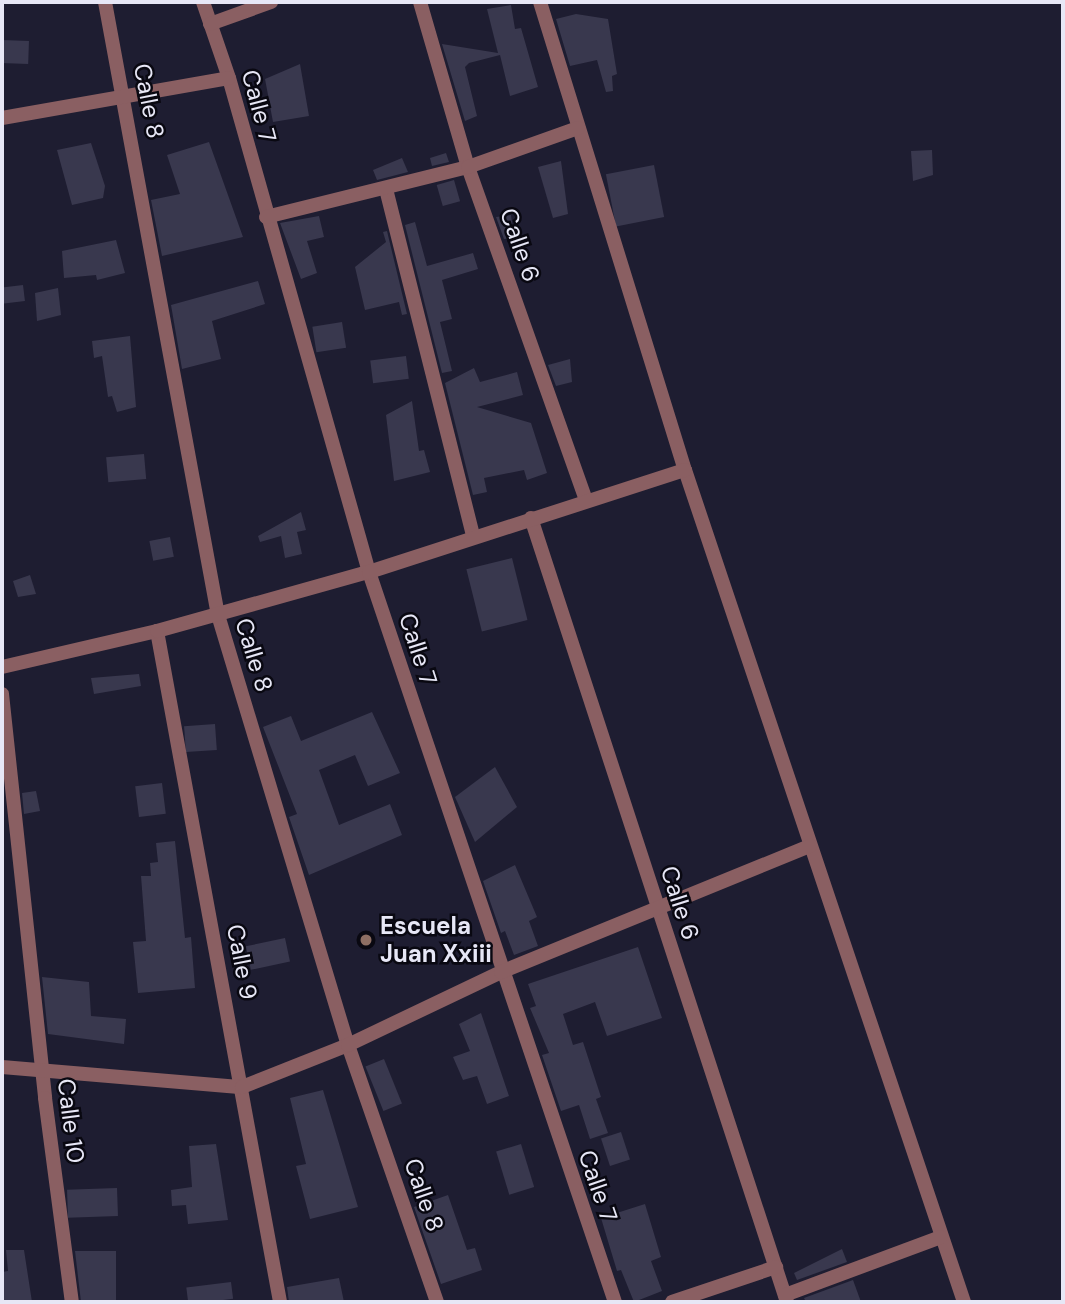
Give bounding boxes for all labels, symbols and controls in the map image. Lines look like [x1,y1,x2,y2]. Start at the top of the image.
street label: Calle 8 [128,61,170,141]
street label: Calle 7 [236,67,282,145]
street label: Calle 6 [494,204,546,286]
street label: Calle 7 [393,609,443,689]
street label: Calle 8 [229,615,279,695]
street label: Calle 6 [655,862,705,944]
place label: Escuela Juan Xxiii [380,912,492,968]
street label: Calle 9 [221,922,263,1002]
marker: Escuela Juan Xxiii [358,932,374,948]
street label: Calle 10 [52,1077,90,1165]
street label: Calle 7 [572,1146,624,1226]
street label: Calle 8 [398,1155,450,1235]

